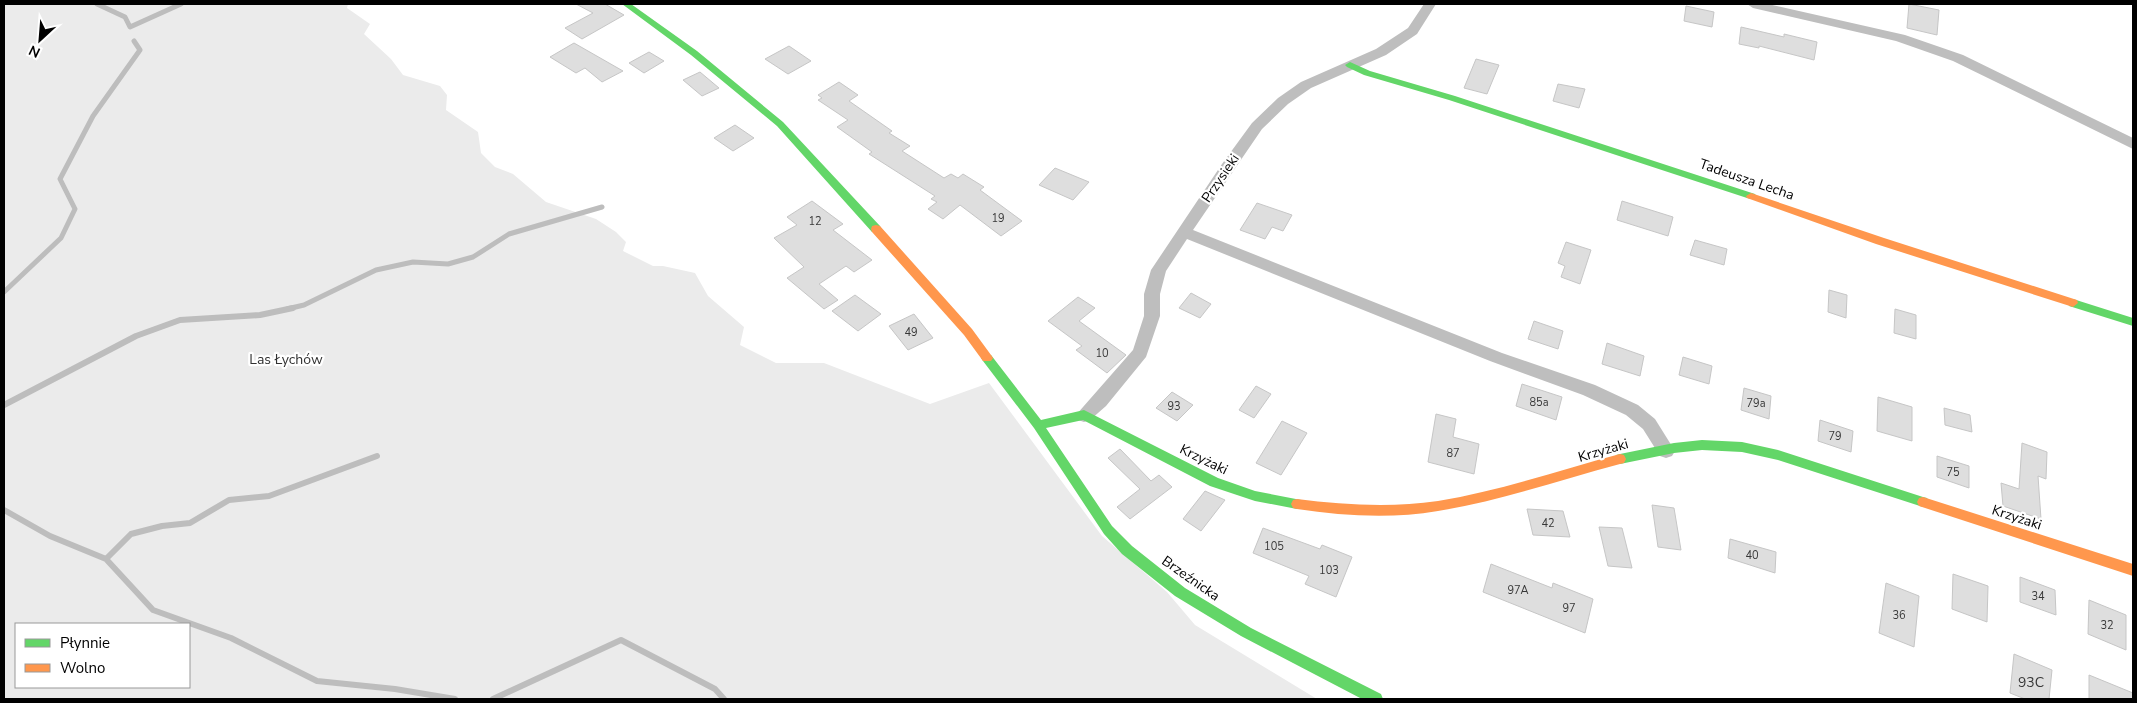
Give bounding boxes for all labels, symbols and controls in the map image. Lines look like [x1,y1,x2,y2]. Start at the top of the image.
north arrow [15,15,65,65]
text: N [26,40,43,62]
street label: Przysieki [1197,150,1244,206]
street label: Tadeusza Lecha [1697,154,1797,205]
house number: 19 [991,211,1005,226]
house number: 12 [808,214,822,229]
house number: 49 [904,325,918,340]
house number: 10 [1095,346,1109,361]
park label: Las Łychów [249,350,323,369]
house number: 85a [1529,395,1549,410]
house number: 79a [1746,396,1766,411]
house number: 93 [1167,399,1181,414]
house number: 79 [1828,429,1842,444]
street label: Krzyżaki [1576,434,1630,467]
street label: Krzyżaki [1177,440,1231,479]
house number: 87 [1446,446,1460,461]
house number: 75 [1946,465,1960,480]
street label: Krzyżaki [1989,501,2044,534]
house number: 42 [1541,516,1555,531]
house number: 105 [1264,539,1284,554]
house number: 40 [1745,548,1759,563]
street label: Brzeźnicka [1158,551,1224,605]
house number: 103 [1319,563,1339,578]
house number: 97A [1507,583,1529,598]
house number: 34 [2031,589,2045,604]
house number: 97 [1562,601,1576,616]
house number: 36 [1892,608,1906,623]
house number: 32 [2100,618,2114,633]
legend [15,623,190,688]
text: Płynnie [60,633,110,653]
text: Wolno [60,658,105,678]
house number: 93C [2018,673,2044,692]

